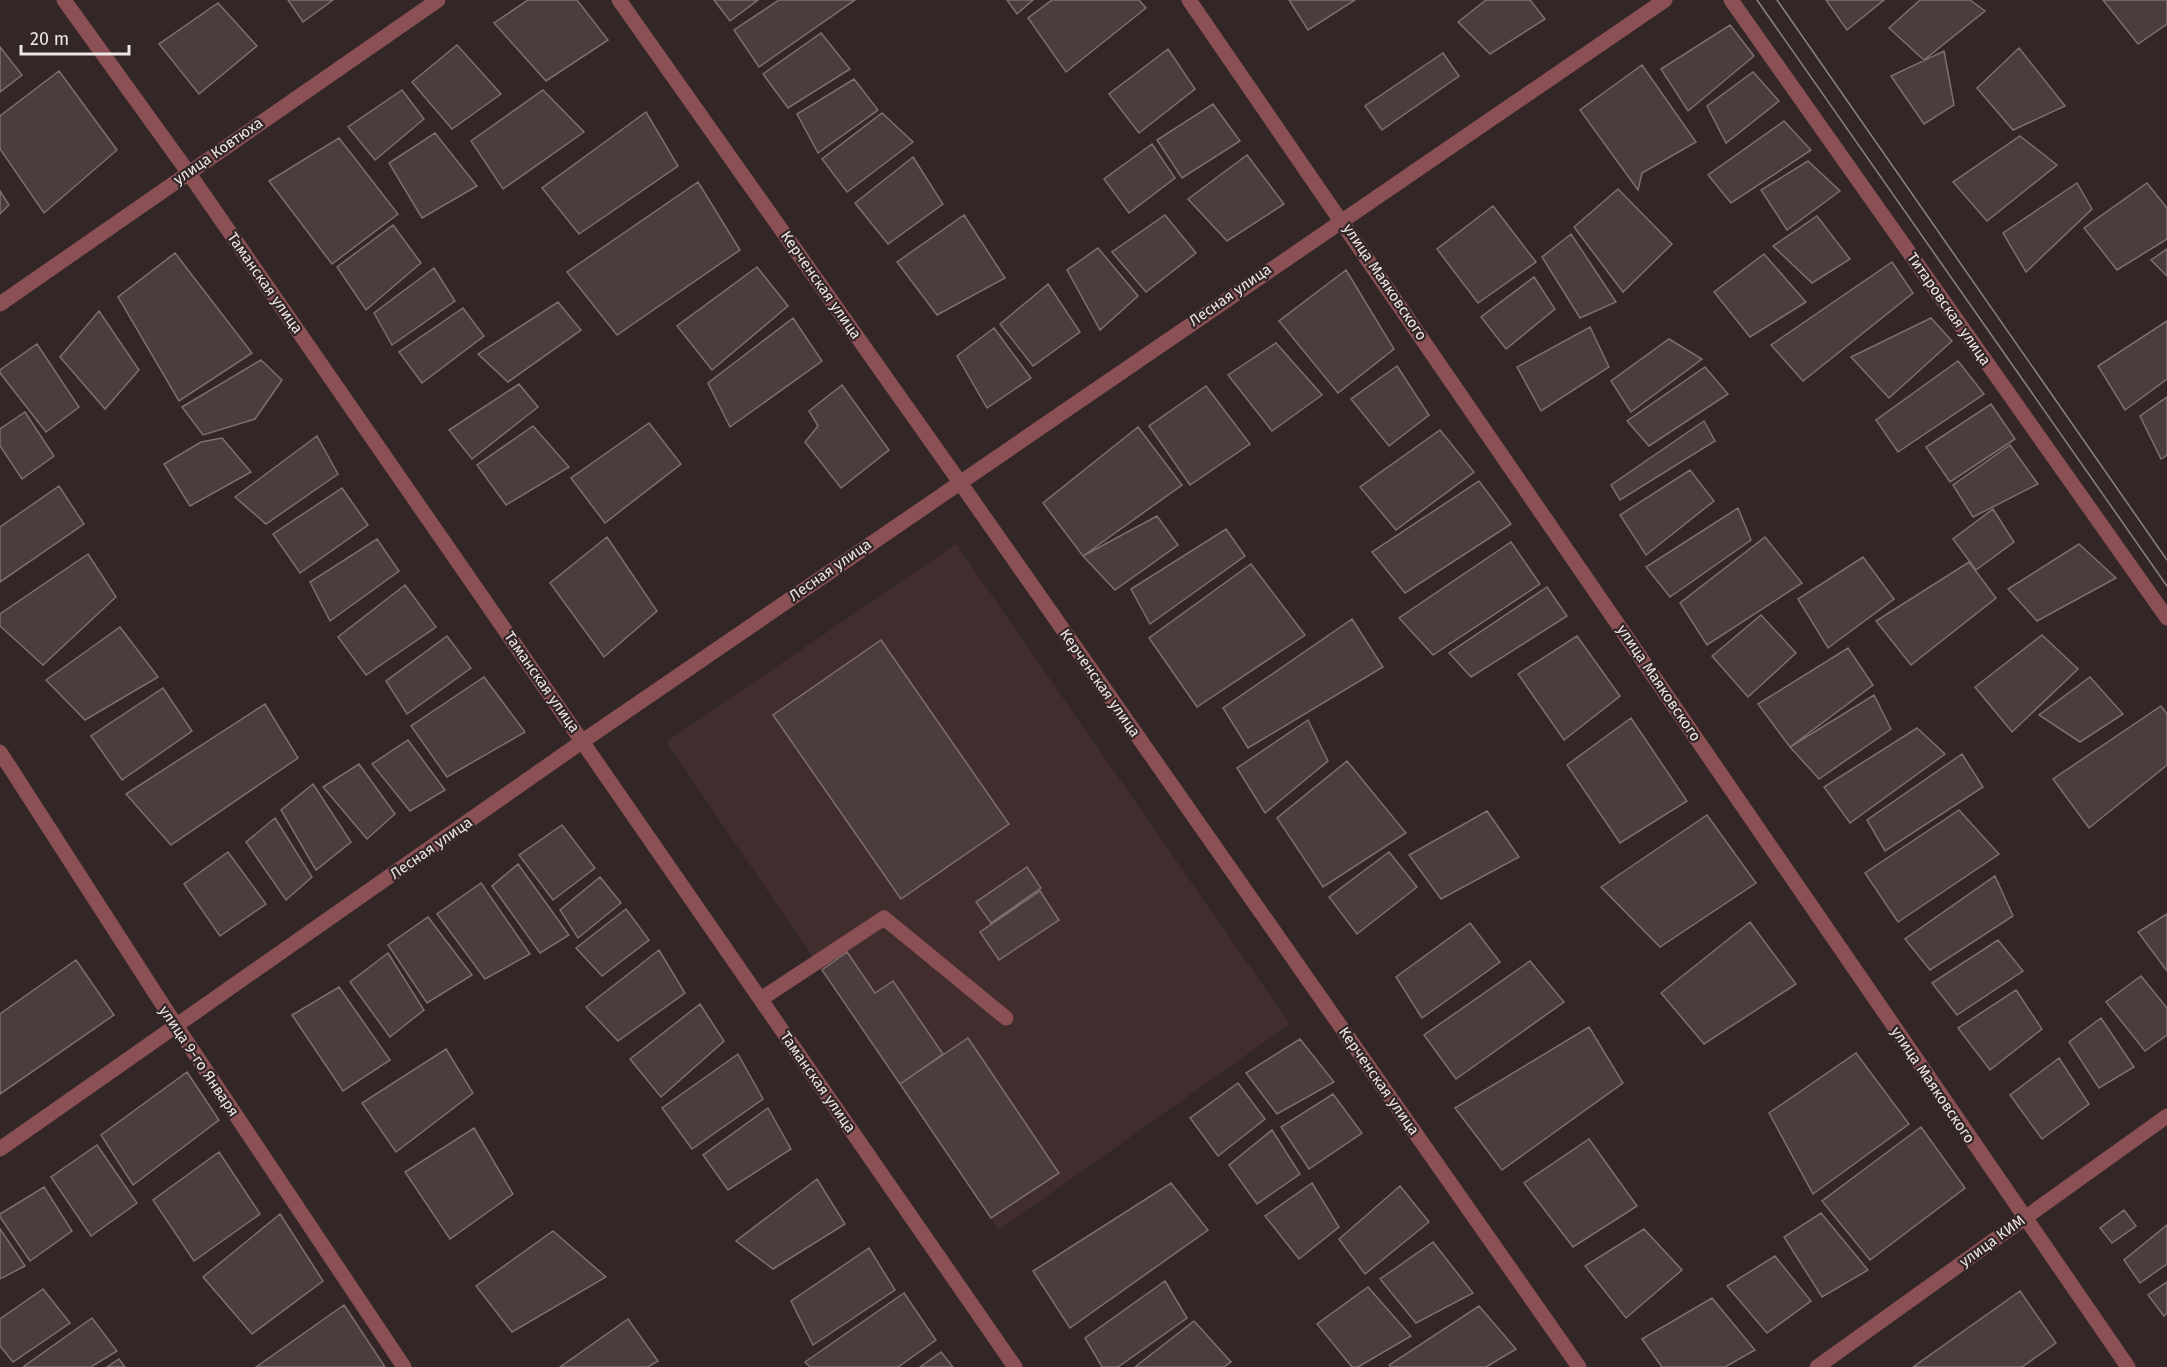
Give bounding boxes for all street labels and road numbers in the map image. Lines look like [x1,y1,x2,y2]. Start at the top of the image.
street label: улица Ковтюха [170,114,266,188]
street label: улица Маяковского [1339,220,1431,344]
street label: Керченская улица [777,227,865,343]
street label: Таманская улица [223,229,307,337]
street label: Титаровская улица [1903,249,1995,369]
street label: Лесная улица [1185,260,1275,330]
street label: Лесная улица [785,535,875,605]
street label: улица Маяковского [1613,621,1705,745]
street label: Керченская улица [1056,625,1144,741]
street label: Таманская улица [500,628,584,736]
street label: Лесная улица [386,813,476,883]
street label: улица 9-го Января [155,1002,243,1120]
street label: Керченская улица [1335,1023,1423,1139]
street label: улица Маяковского [1887,1023,1979,1147]
street label: Таманская улица [776,1028,860,1136]
street label: улица КИМ [1956,1211,2028,1271]

